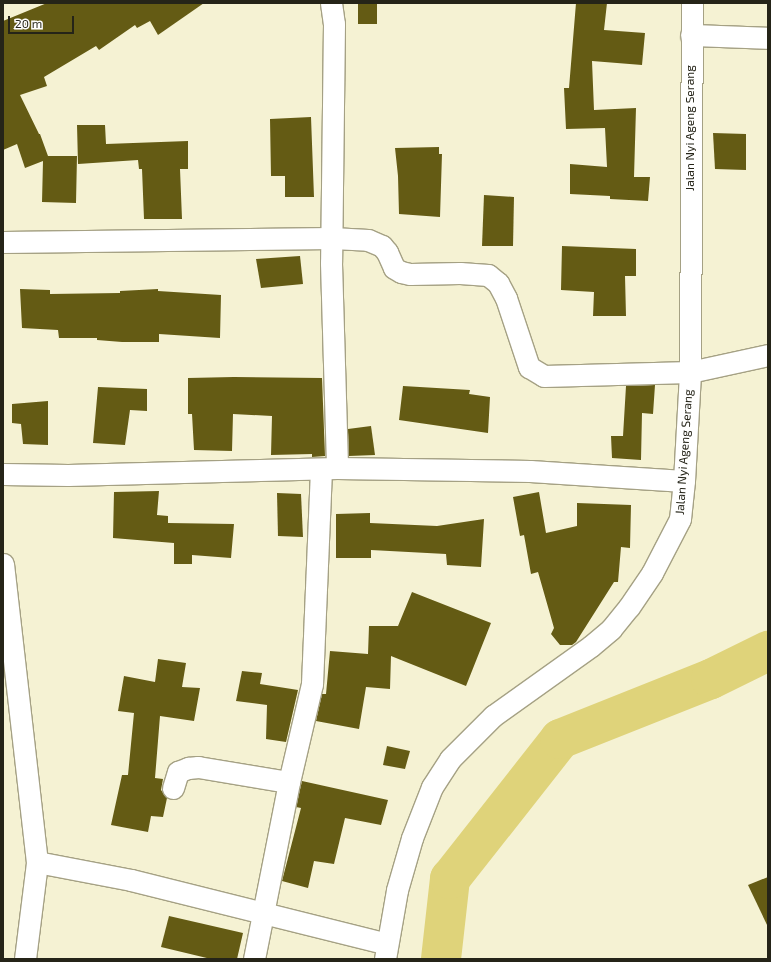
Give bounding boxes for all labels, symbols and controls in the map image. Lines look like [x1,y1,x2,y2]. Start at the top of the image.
scale bar [10,8,76,34]
text: 20 m [15,16,42,30]
street label: Jalan Nyi Ageng Serang [683,65,697,191]
street label: Jalan Nyi Ageng Serang [672,389,696,515]

